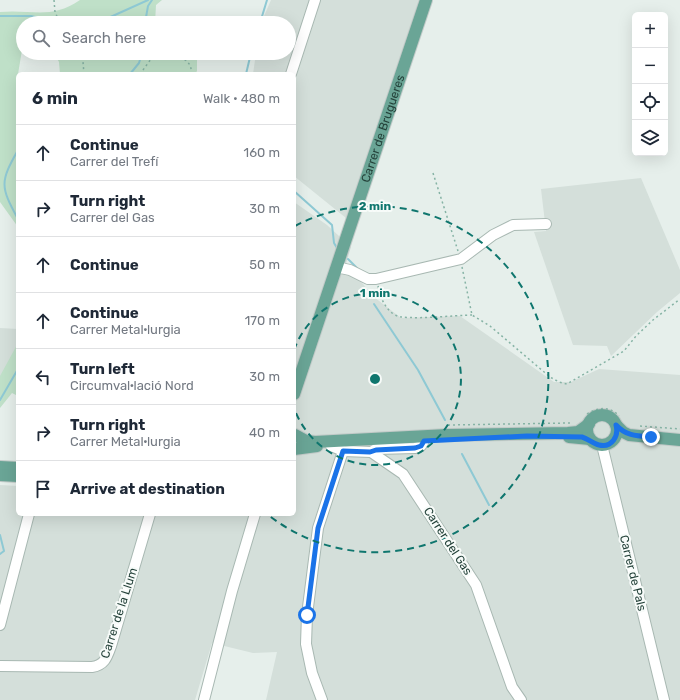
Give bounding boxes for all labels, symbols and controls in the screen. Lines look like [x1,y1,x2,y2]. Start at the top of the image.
map controls [632,12,668,156]
button: + [632,12,668,48]
search box [16,16,296,60]
icon: search [30,27,52,49]
text: Search here [62,29,146,47]
button: − [632,48,668,84]
street label: Carrer de Brugueres [358,73,407,184]
button: locate [632,84,668,120]
text: 6 min [32,88,78,108]
text: Walk · 480 m [203,91,280,106]
button: layers [632,120,668,156]
text: Continue [70,136,139,154]
icon: ahead [32,142,54,164]
text: 160 m [244,145,280,160]
text: Carrer del Trefí [70,154,158,169]
text: Turn right [70,192,145,210]
icon: right [32,198,54,220]
text: 2 min [359,199,392,213]
text: 30 m [249,201,280,216]
text: Carrer del Gas [70,210,155,225]
icon: ahead [32,254,54,276]
text: Continue [70,256,139,274]
text: 50 m [249,257,280,272]
text: 1 min [360,286,391,300]
text: Continue [70,304,139,322]
icon: ahead [32,310,54,332]
text: 170 m [245,313,280,328]
text: Carrer Metal·lurgia [70,322,181,337]
text: Turn left [70,360,135,378]
icon: left [32,366,54,388]
text: 30 m [249,369,280,384]
centre of rings [368,372,382,386]
text: Circumval·lació Nord [70,378,194,393]
text: Turn right [70,416,145,434]
icon: right [32,422,54,444]
text: 40 m [249,425,280,440]
route end [642,428,660,446]
text: Carrer Metal·lurgia [70,434,181,449]
icon: arrive [32,478,54,500]
text: Arrive at destination [70,480,225,498]
street label: Carrer del Gas [421,504,475,578]
street label: Carrer de Pals [617,534,649,612]
street label: Carrer de la Llum [98,566,140,660]
route start [298,606,316,624]

